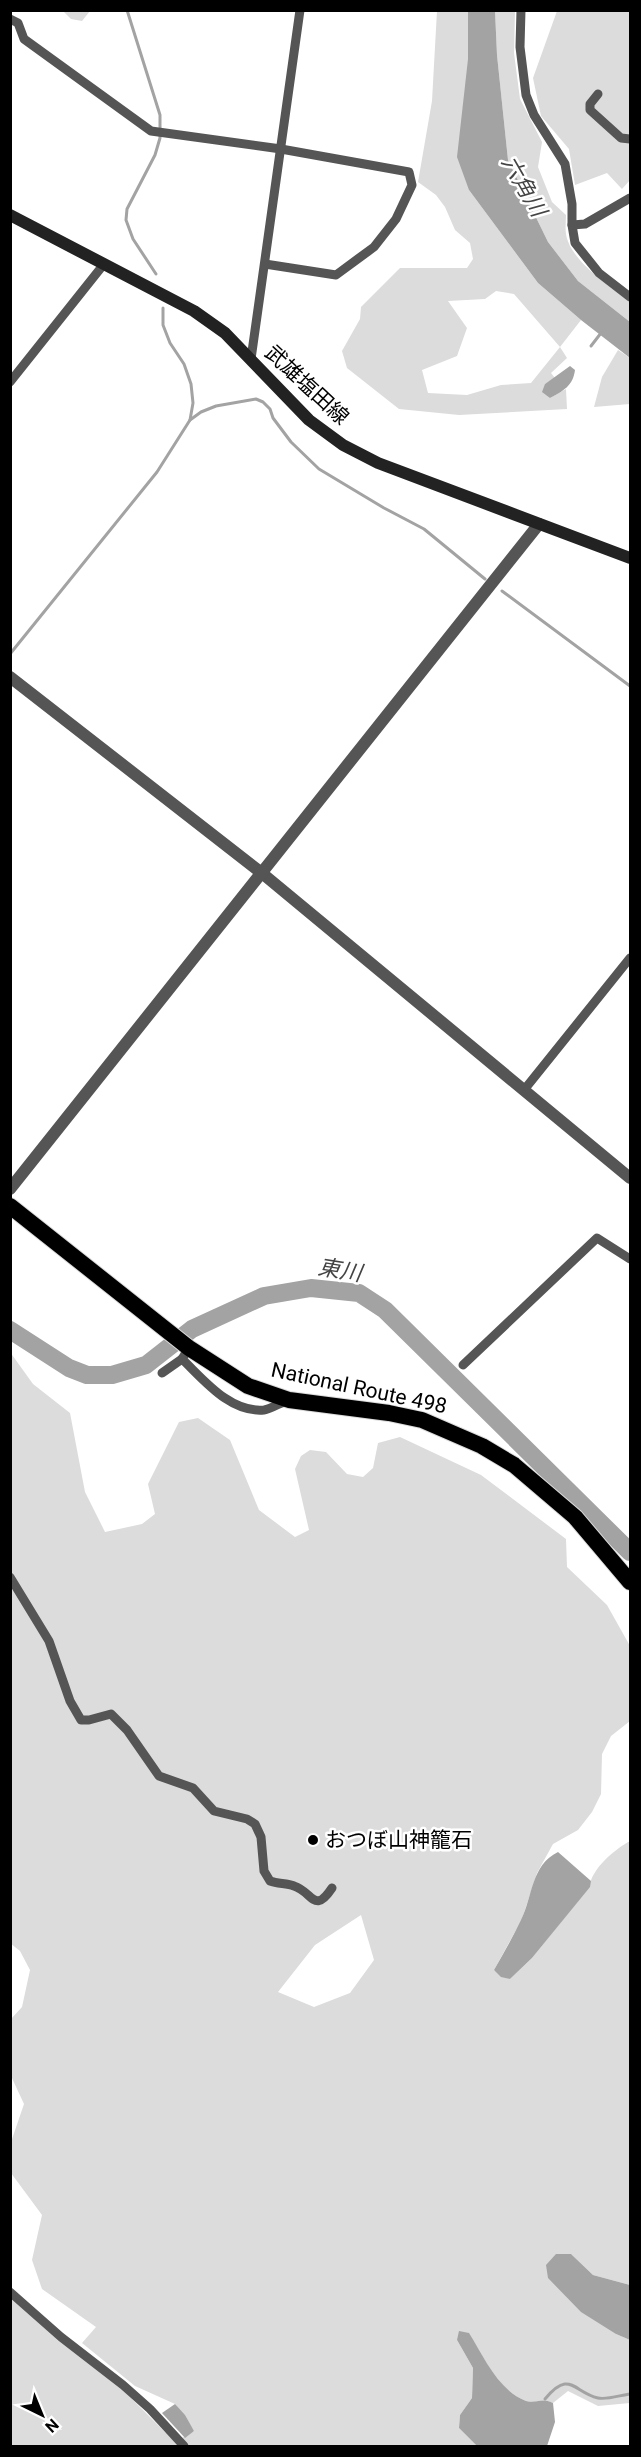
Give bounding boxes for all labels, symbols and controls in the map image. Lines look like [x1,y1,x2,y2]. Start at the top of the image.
water label: 六角川 [497,151,552,223]
street label: 武雄塩田線 [260,340,354,430]
water label: 東川 [316,1254,366,1286]
street label: National Route 498 [269,1358,449,1418]
place label: おつぼ山神籠石 [325,1828,472,1852]
marker: おつぼ山神籠石 [306,1833,320,1847]
north arrow [12,2385,72,2445]
text: N [41,2415,62,2436]

